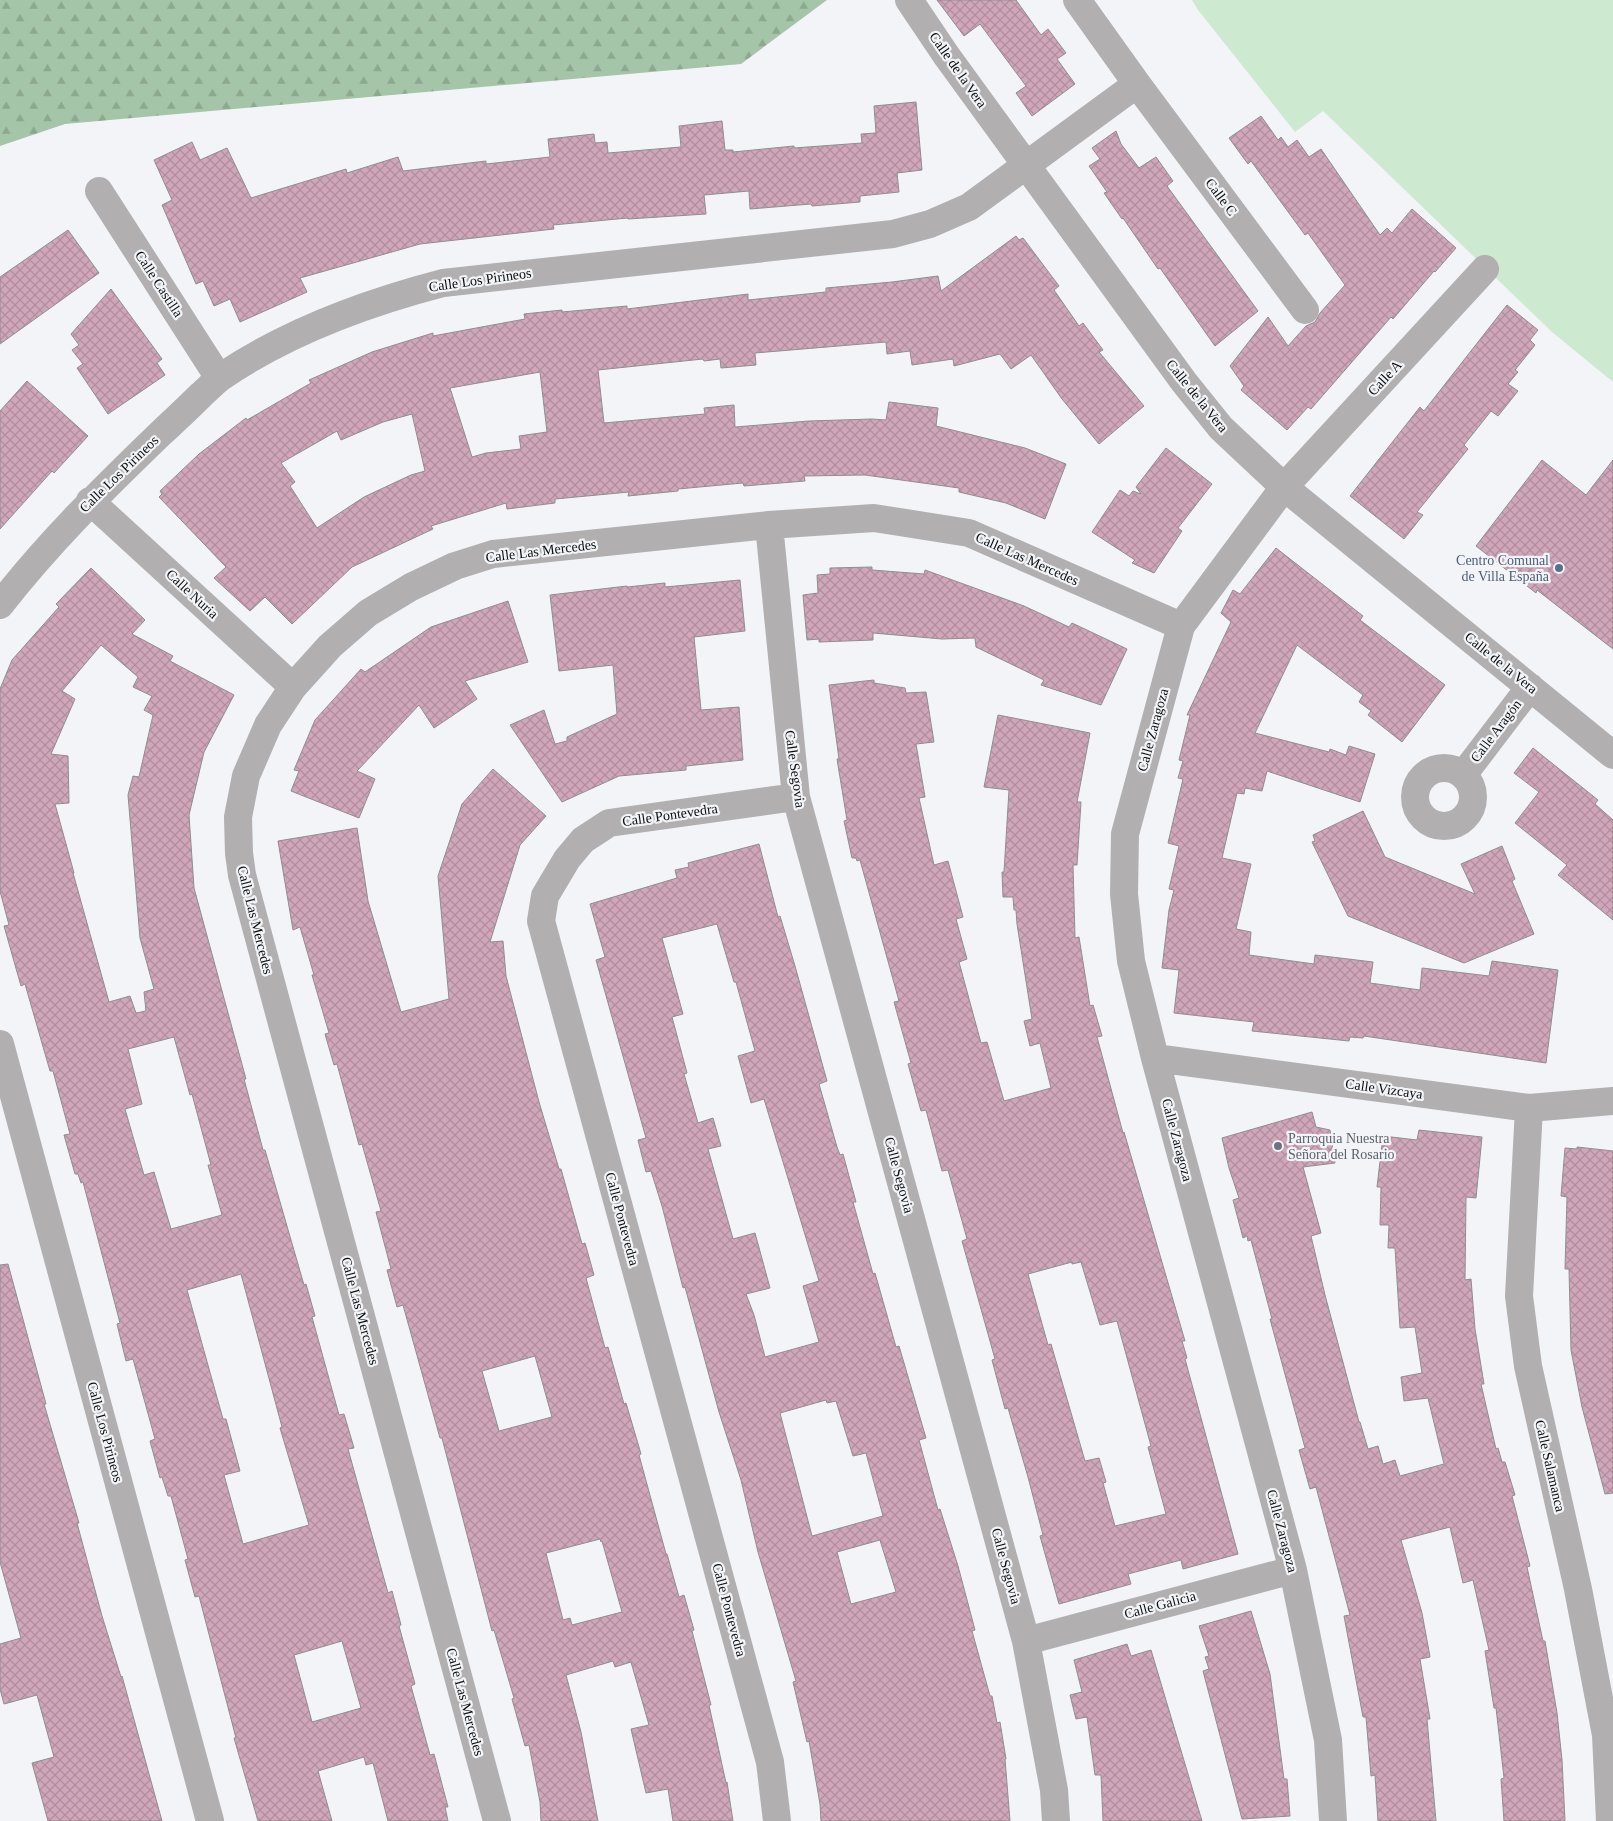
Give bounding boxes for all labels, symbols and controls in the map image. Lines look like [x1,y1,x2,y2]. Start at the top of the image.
street label: Calle de la Vera [926,29,990,111]
street label: Calle C [1202,176,1240,218]
street label: Calle Castilla [132,248,186,321]
street label: Calle Los Pirineos [428,265,532,295]
street label: Calle de la Vera [1163,357,1231,436]
street label: Calle A [1365,357,1406,399]
street label: Calle Los Pirineos [77,433,161,515]
street label: Calle Las Mercedes [973,530,1081,588]
street label: Calle Las Mercedes [485,537,597,565]
place label: Centro Comunal de Villa España [1456,553,1550,584]
marker: Centro Comunal de Villa España [1553,562,1565,574]
street label: Calle Nuria [163,566,221,622]
street label: Calle de la Vera [1462,629,1541,697]
street label: Calle Zaragoza [1135,686,1171,773]
street label: Calle Aragón [1468,697,1524,765]
street label: Calle Segovia [782,729,808,810]
street label: Calle Pontevedra [621,801,719,829]
street label: Calle Las Mercedes [234,864,276,976]
street label: Calle Vizcaya [1344,1076,1424,1102]
street label: Calle Zaragoza [1159,1097,1195,1184]
place label: Parroquia Nuestra Señora del Rosario [1288,1131,1395,1162]
street label: Calle Segovia [882,1135,917,1215]
marker: Parroquia Nuestra Señora del Rosario [1272,1140,1284,1152]
street label: Calle Pontevedra [602,1171,642,1268]
street label: Calle Las Mercedes [338,1255,382,1367]
street label: Calle Los Pirineos [84,1380,126,1484]
street label: Calle Salamanca [1532,1419,1568,1514]
street label: Calle Zaragoza [1264,1488,1300,1575]
street label: Calle Segovia [989,1526,1024,1606]
street label: Calle Pontevedra [709,1562,749,1659]
street label: Calle Galicia [1123,1588,1198,1622]
street label: Calle Las Mercedes [443,1646,487,1758]

